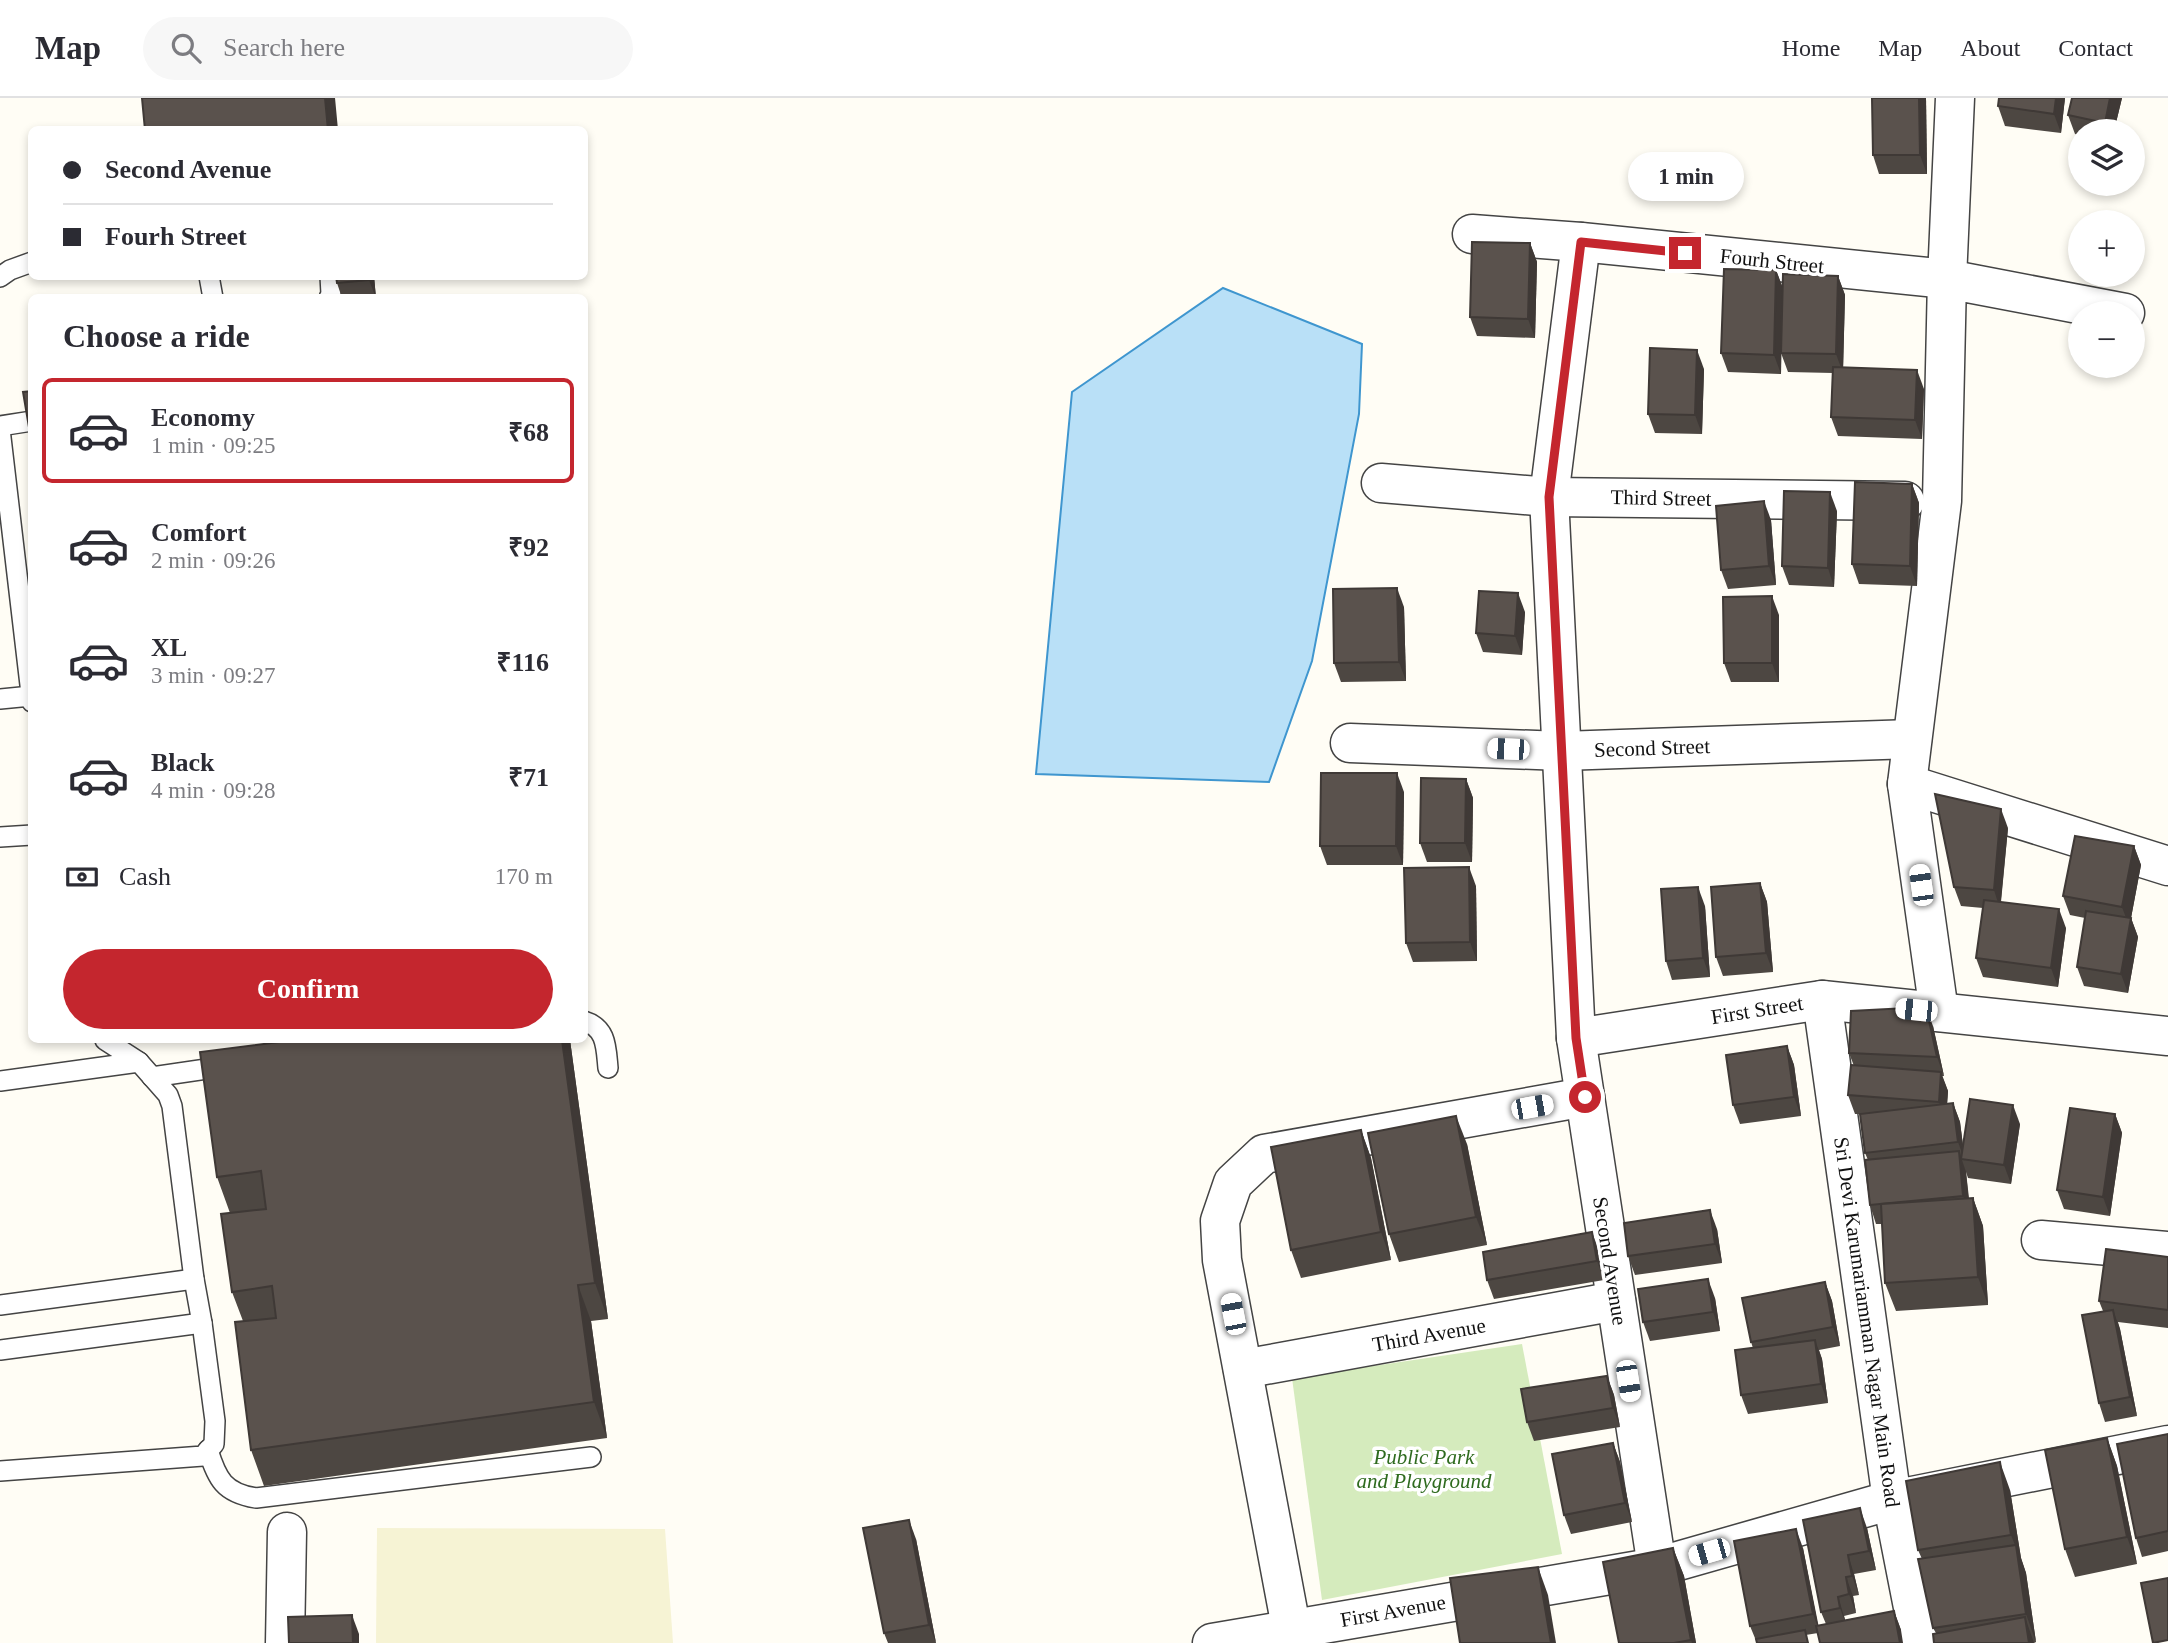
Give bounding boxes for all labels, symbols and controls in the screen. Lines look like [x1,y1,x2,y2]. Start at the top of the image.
search box [143,17,633,80]
icon: search [167,29,205,67]
text: Map [35,30,101,66]
text: Search here [223,33,345,62]
text: Home [1782,35,1840,61]
text: Map [1878,35,1922,61]
text: About [1960,35,2020,61]
text: Contact [2058,35,2133,61]
map controls [2068,119,2145,378]
button: layers [2068,119,2145,196]
callout: 1 min [1627,152,1743,200]
text: Second Avenue [105,155,271,184]
text: 1 min [1658,164,1714,189]
button: + [2068,210,2145,287]
text: Fourh Street [105,222,247,251]
route end [1669,237,1701,269]
street label: Fourh Street [1719,244,1825,278]
button: − [2068,301,2145,378]
text: Choose a ride [63,318,250,354]
icon: car [67,399,130,462]
text: Economy [151,403,255,432]
text: ₹68 [508,418,549,447]
text: 1 min · 09:25 [151,433,276,458]
street label: Third Street [1610,485,1712,511]
icon: car [67,514,130,577]
text: Comfort [151,518,246,547]
text: ₹92 [508,533,549,562]
text: 2 min · 09:26 [151,548,276,573]
icon: car [67,629,130,692]
text: XL [151,633,187,662]
text: ₹116 [497,648,549,677]
text: 3 min · 09:27 [151,663,276,688]
street label: Second Street [1594,734,1711,762]
car [1487,738,1530,760]
icon: car [67,744,130,807]
text: Black [151,748,215,777]
text: ₹71 [508,763,549,792]
text: 4 min · 09:28 [151,778,276,803]
icon: cash [63,858,101,896]
text: Cash [119,862,171,891]
car [1908,863,1935,907]
text: 170 m [495,864,553,889]
button: Confirm [63,949,553,1029]
street label: First Street [1709,991,1805,1029]
car [1895,997,1938,1023]
route start [1569,1081,1601,1113]
car [1510,1093,1555,1121]
street label: Sri Devi Karumariamman Nagar Main Road [1829,1135,1905,1509]
street label: Second Avenue [1588,1195,1632,1327]
car [1219,1291,1248,1337]
street label: Third Avenue [1371,1313,1487,1357]
car [1615,1359,1642,1403]
park label: Public Park and Playground [1356,1445,1492,1493]
car [1686,1536,1733,1568]
street label: First Avenue [1339,1590,1447,1632]

